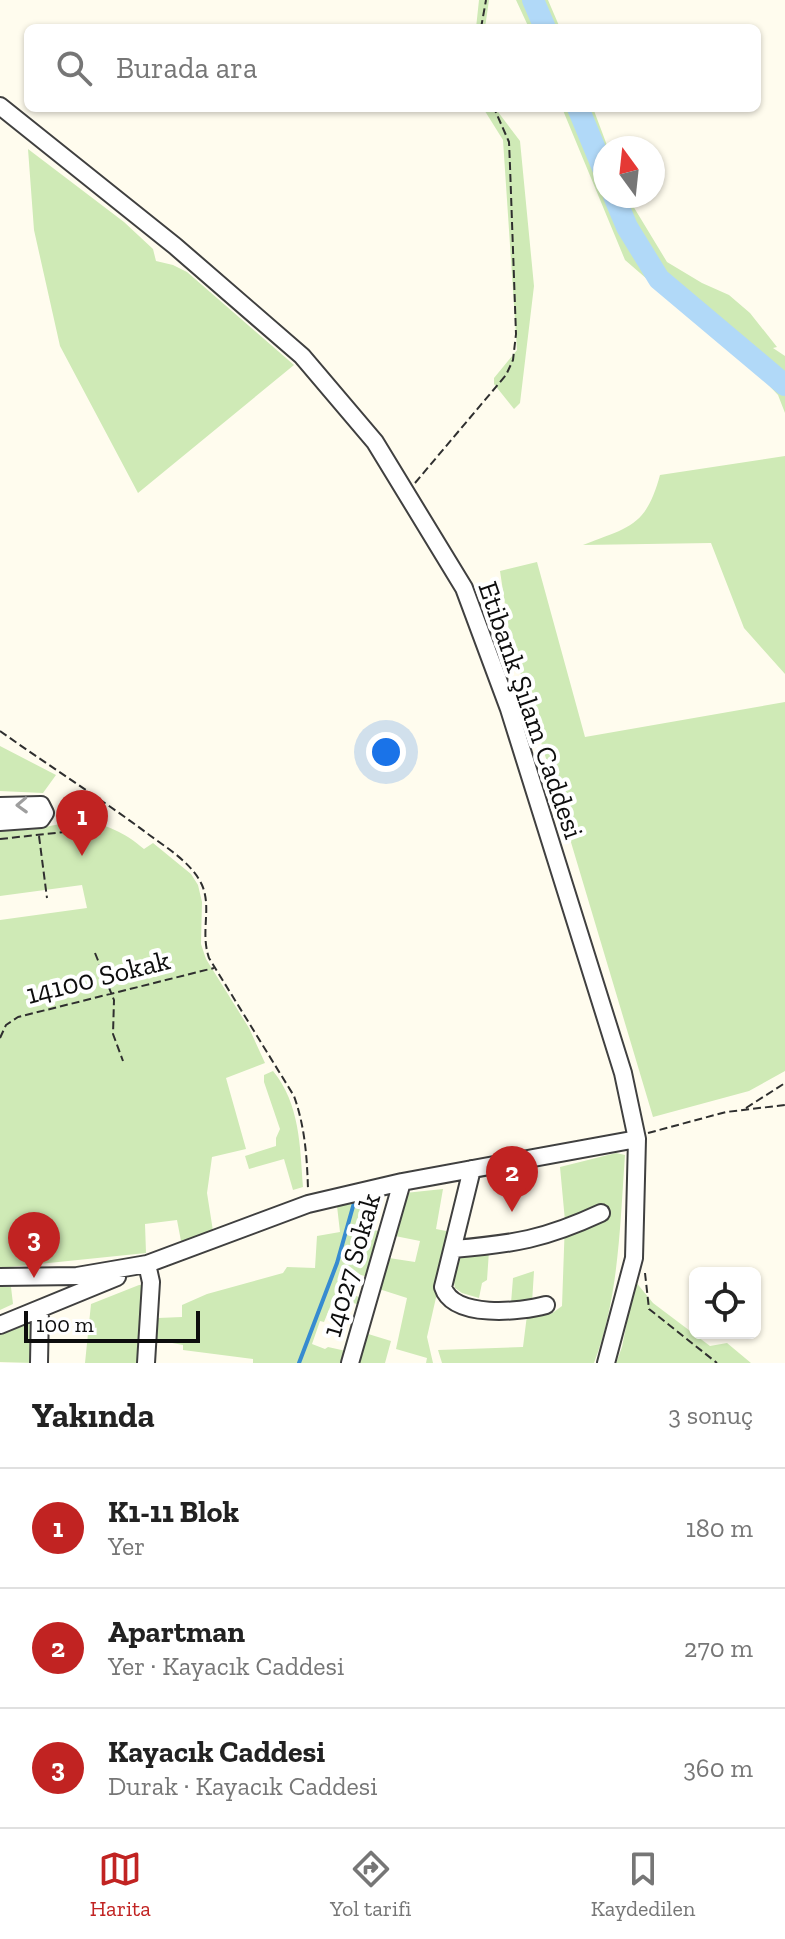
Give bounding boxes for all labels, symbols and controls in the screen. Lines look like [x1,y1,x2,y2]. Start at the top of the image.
search box [24,24,761,112]
icon: search [52,46,96,90]
text: Burada ara [116,50,257,86]
north arrow [593,136,665,208]
street label: Etibank Şılam Caddesi [471,577,591,843]
your location [366,732,406,772]
pin: 1 [56,790,108,856]
one-way arrow [15,796,28,813]
street label: 14100 Sokak [23,943,174,1011]
pin: 2 [486,1146,538,1212]
street label: 14027 Sokak [315,1189,387,1341]
pin: 3 [8,1212,60,1278]
map controls [689,1267,761,1339]
button: locate [689,1267,761,1339]
scale bar [24,1307,200,1343]
text: 100 m [36,1311,94,1338]
text: Yakında [32,1395,155,1436]
text: 3 sonuç [668,1399,753,1431]
text: K1-11 Blok [108,1494,239,1530]
text: 1 [53,1512,63,1544]
text: 180 m [686,1512,753,1544]
text: Yer [108,1530,145,1562]
text: Apartman [108,1614,245,1650]
text: 2 [51,1632,65,1664]
text: 270 m [684,1632,753,1664]
text: Yer · Kayacık Caddesi [108,1650,344,1682]
text: Kayacık Caddesi [108,1734,325,1770]
text: 3 [51,1752,65,1784]
text: 360 m [683,1752,753,1784]
text: Durak · Kayacık Caddesi [108,1770,377,1802]
tab: Harita [90,1847,151,1922]
tab: Yol tarifi [330,1847,411,1922]
tab: Kaydedilen [591,1847,695,1922]

